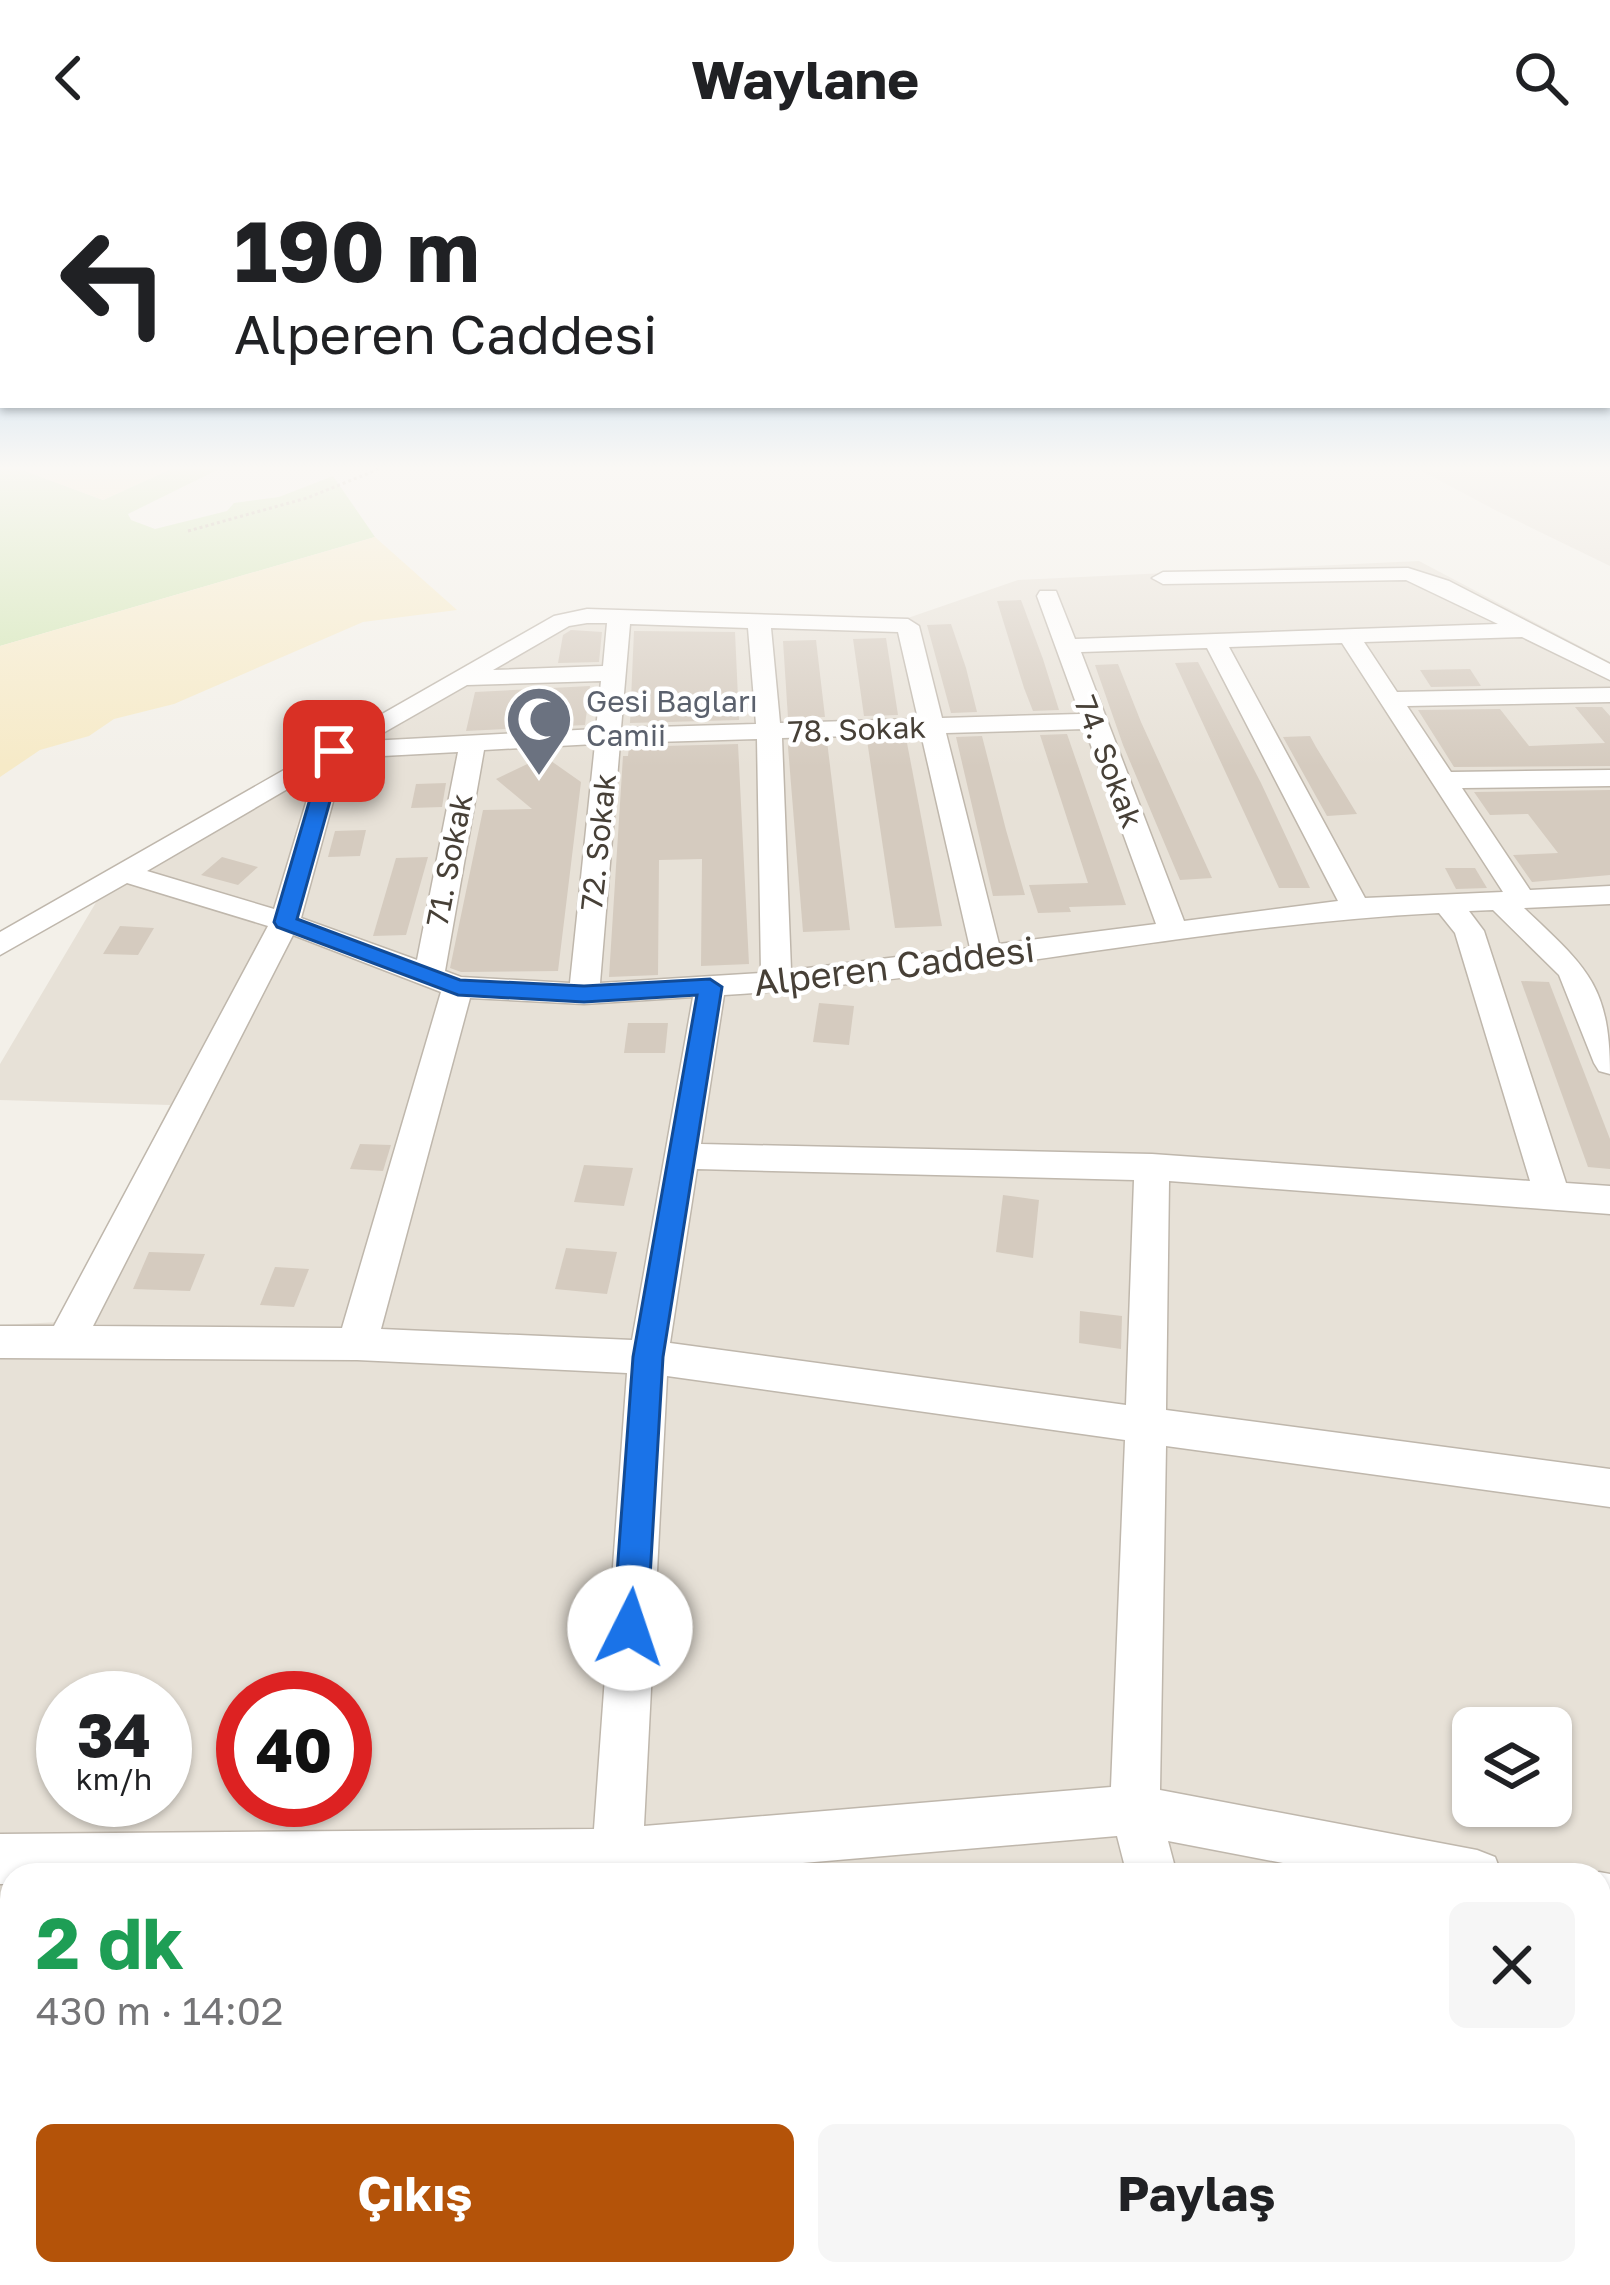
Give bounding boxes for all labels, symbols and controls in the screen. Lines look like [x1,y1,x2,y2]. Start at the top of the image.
icon: back [36,45,102,111]
icon: search [1508,45,1574,111]
text: Waylane [691,46,919,111]
text: 190 m [234,200,480,300]
icon: left [36,204,192,360]
text: Alperen Caddesi [234,301,658,366]
place label: Gesi Bağları Camii [586,683,758,753]
mosque icon: Gesi Bağları Camii [504,684,574,778]
street label: 74. Sokak [1067,691,1151,833]
pin [283,700,385,802]
street label: 78. Sokak [787,709,927,749]
icon: arrive [301,718,367,784]
street label: 72. Sokak [573,772,623,912]
street label: 71. Sokak [418,790,480,929]
street label: Alperen Caddesi [751,927,1037,1004]
position arrow [567,1565,693,1691]
speed limit sign: 40 [216,1671,372,1827]
text: 34 [77,1698,151,1770]
map controls [1452,1707,1572,1827]
button: layers [1452,1707,1572,1827]
text: km/h [76,1761,152,1797]
text: 2 dk [36,1898,184,1985]
button: close [1449,1902,1575,2028]
text: 430 m · 14:02 [36,1987,283,2034]
button: Çıkış [36,2124,794,2262]
button: Paylaş [818,2124,1575,2262]

